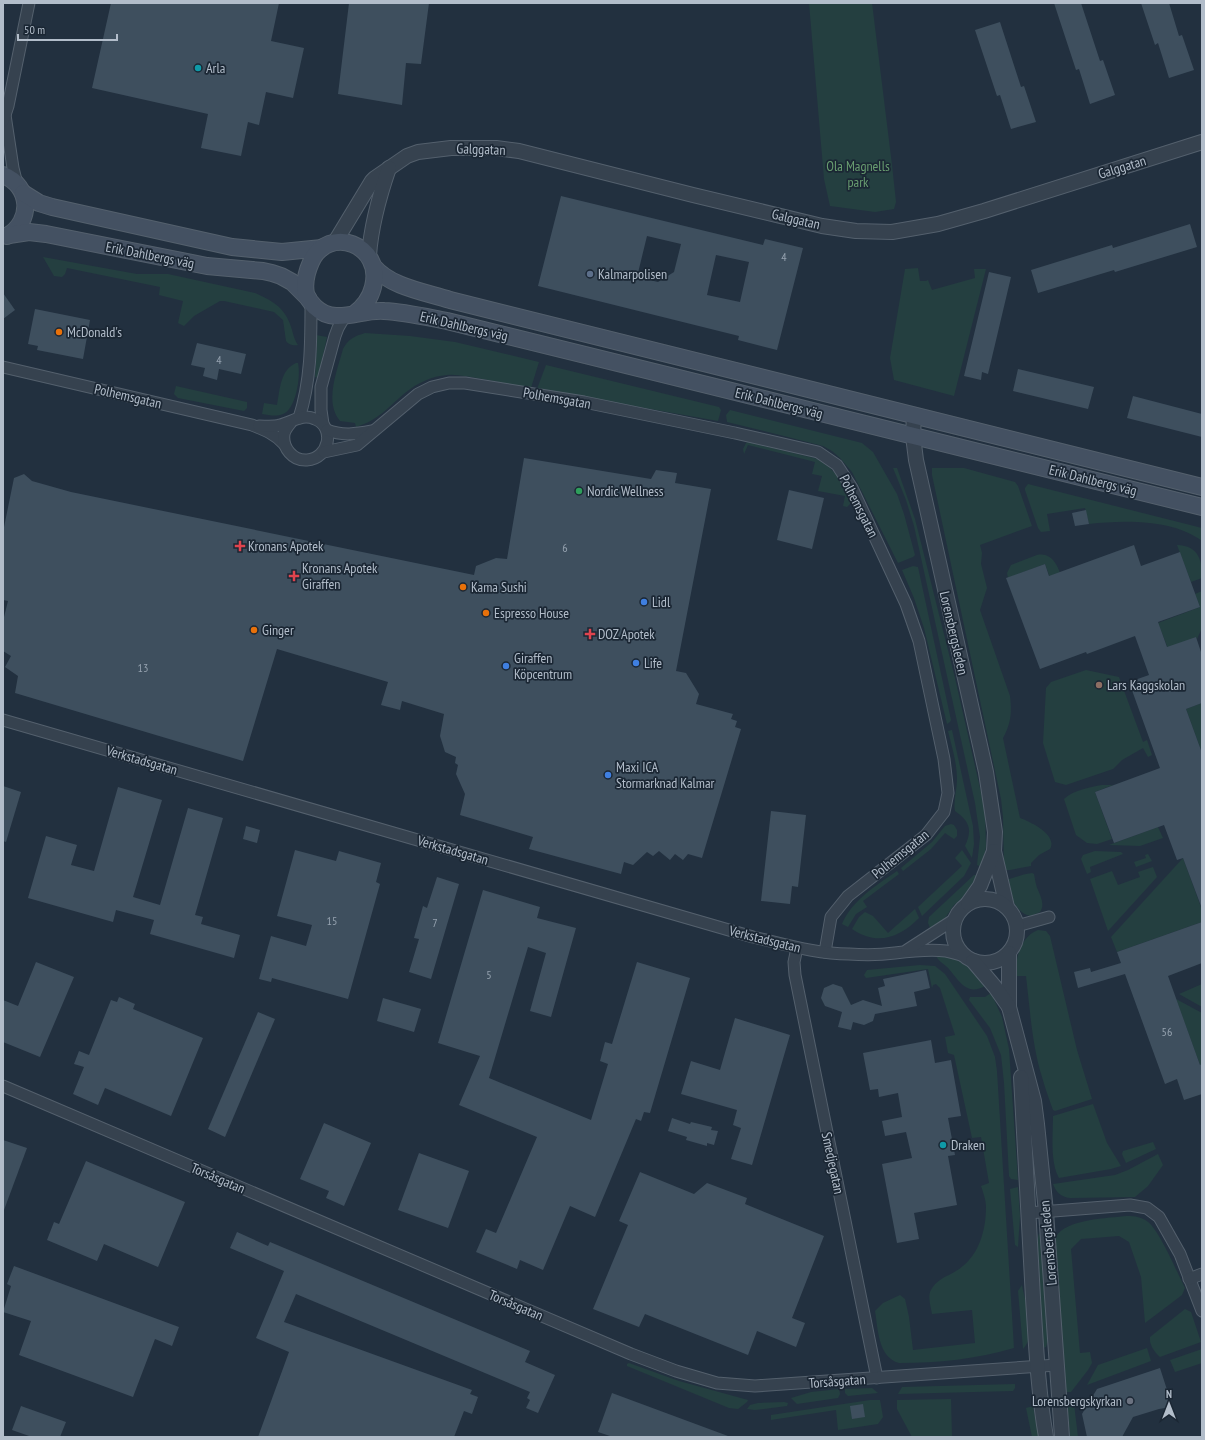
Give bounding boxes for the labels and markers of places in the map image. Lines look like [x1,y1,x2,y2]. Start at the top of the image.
place label: Arla [206,59,225,77]
marker: Arla [193,63,203,73]
place label: Kalmarpolisen [598,265,667,283]
marker: Kalmarpolisen [585,269,595,279]
place label: McDonald's [67,323,122,341]
marker: McDonald's [54,327,64,337]
place label: Nordic Wellness [587,482,664,500]
marker: Nordic Wellness [574,486,584,496]
place label: Kronans Apotek [248,537,324,555]
marker: Kronans Apotek [235,541,245,551]
place label: Kronans Apotek Giraffen [302,559,378,593]
marker: Kronans Apotek Giraffen [289,571,299,581]
place label: Kama Sushi [471,578,527,596]
marker: Kama Sushi [458,582,468,592]
place label: Lidl [652,593,671,611]
marker: Lidl [639,597,649,607]
place label: Espresso House [494,604,569,622]
marker: Espresso House [481,608,491,618]
place label: Ginger [262,621,294,639]
marker: Ginger [249,625,259,635]
place label: DOZ Apotek [598,625,655,643]
marker: DOZ Apotek [585,629,595,639]
place label: Giraffen Köpcentrum [514,649,572,683]
place label: Life [644,654,662,672]
marker: Life [631,658,641,668]
marker: Giraffen Köpcentrum [501,661,511,671]
place label: Lars Kaggskolan [1107,676,1185,694]
marker: Lars Kaggskolan [1094,680,1104,690]
place label: Maxi ICA Stormarknad Kalmar [616,758,715,792]
marker: Maxi ICA Stormarknad Kalmar [603,770,613,780]
place label: Draken [951,1136,985,1154]
marker: Draken [938,1140,948,1150]
place label: Lorensbergskyrkan [1032,1392,1122,1410]
marker: Lorensbergskyrkan [1125,1396,1135,1406]

